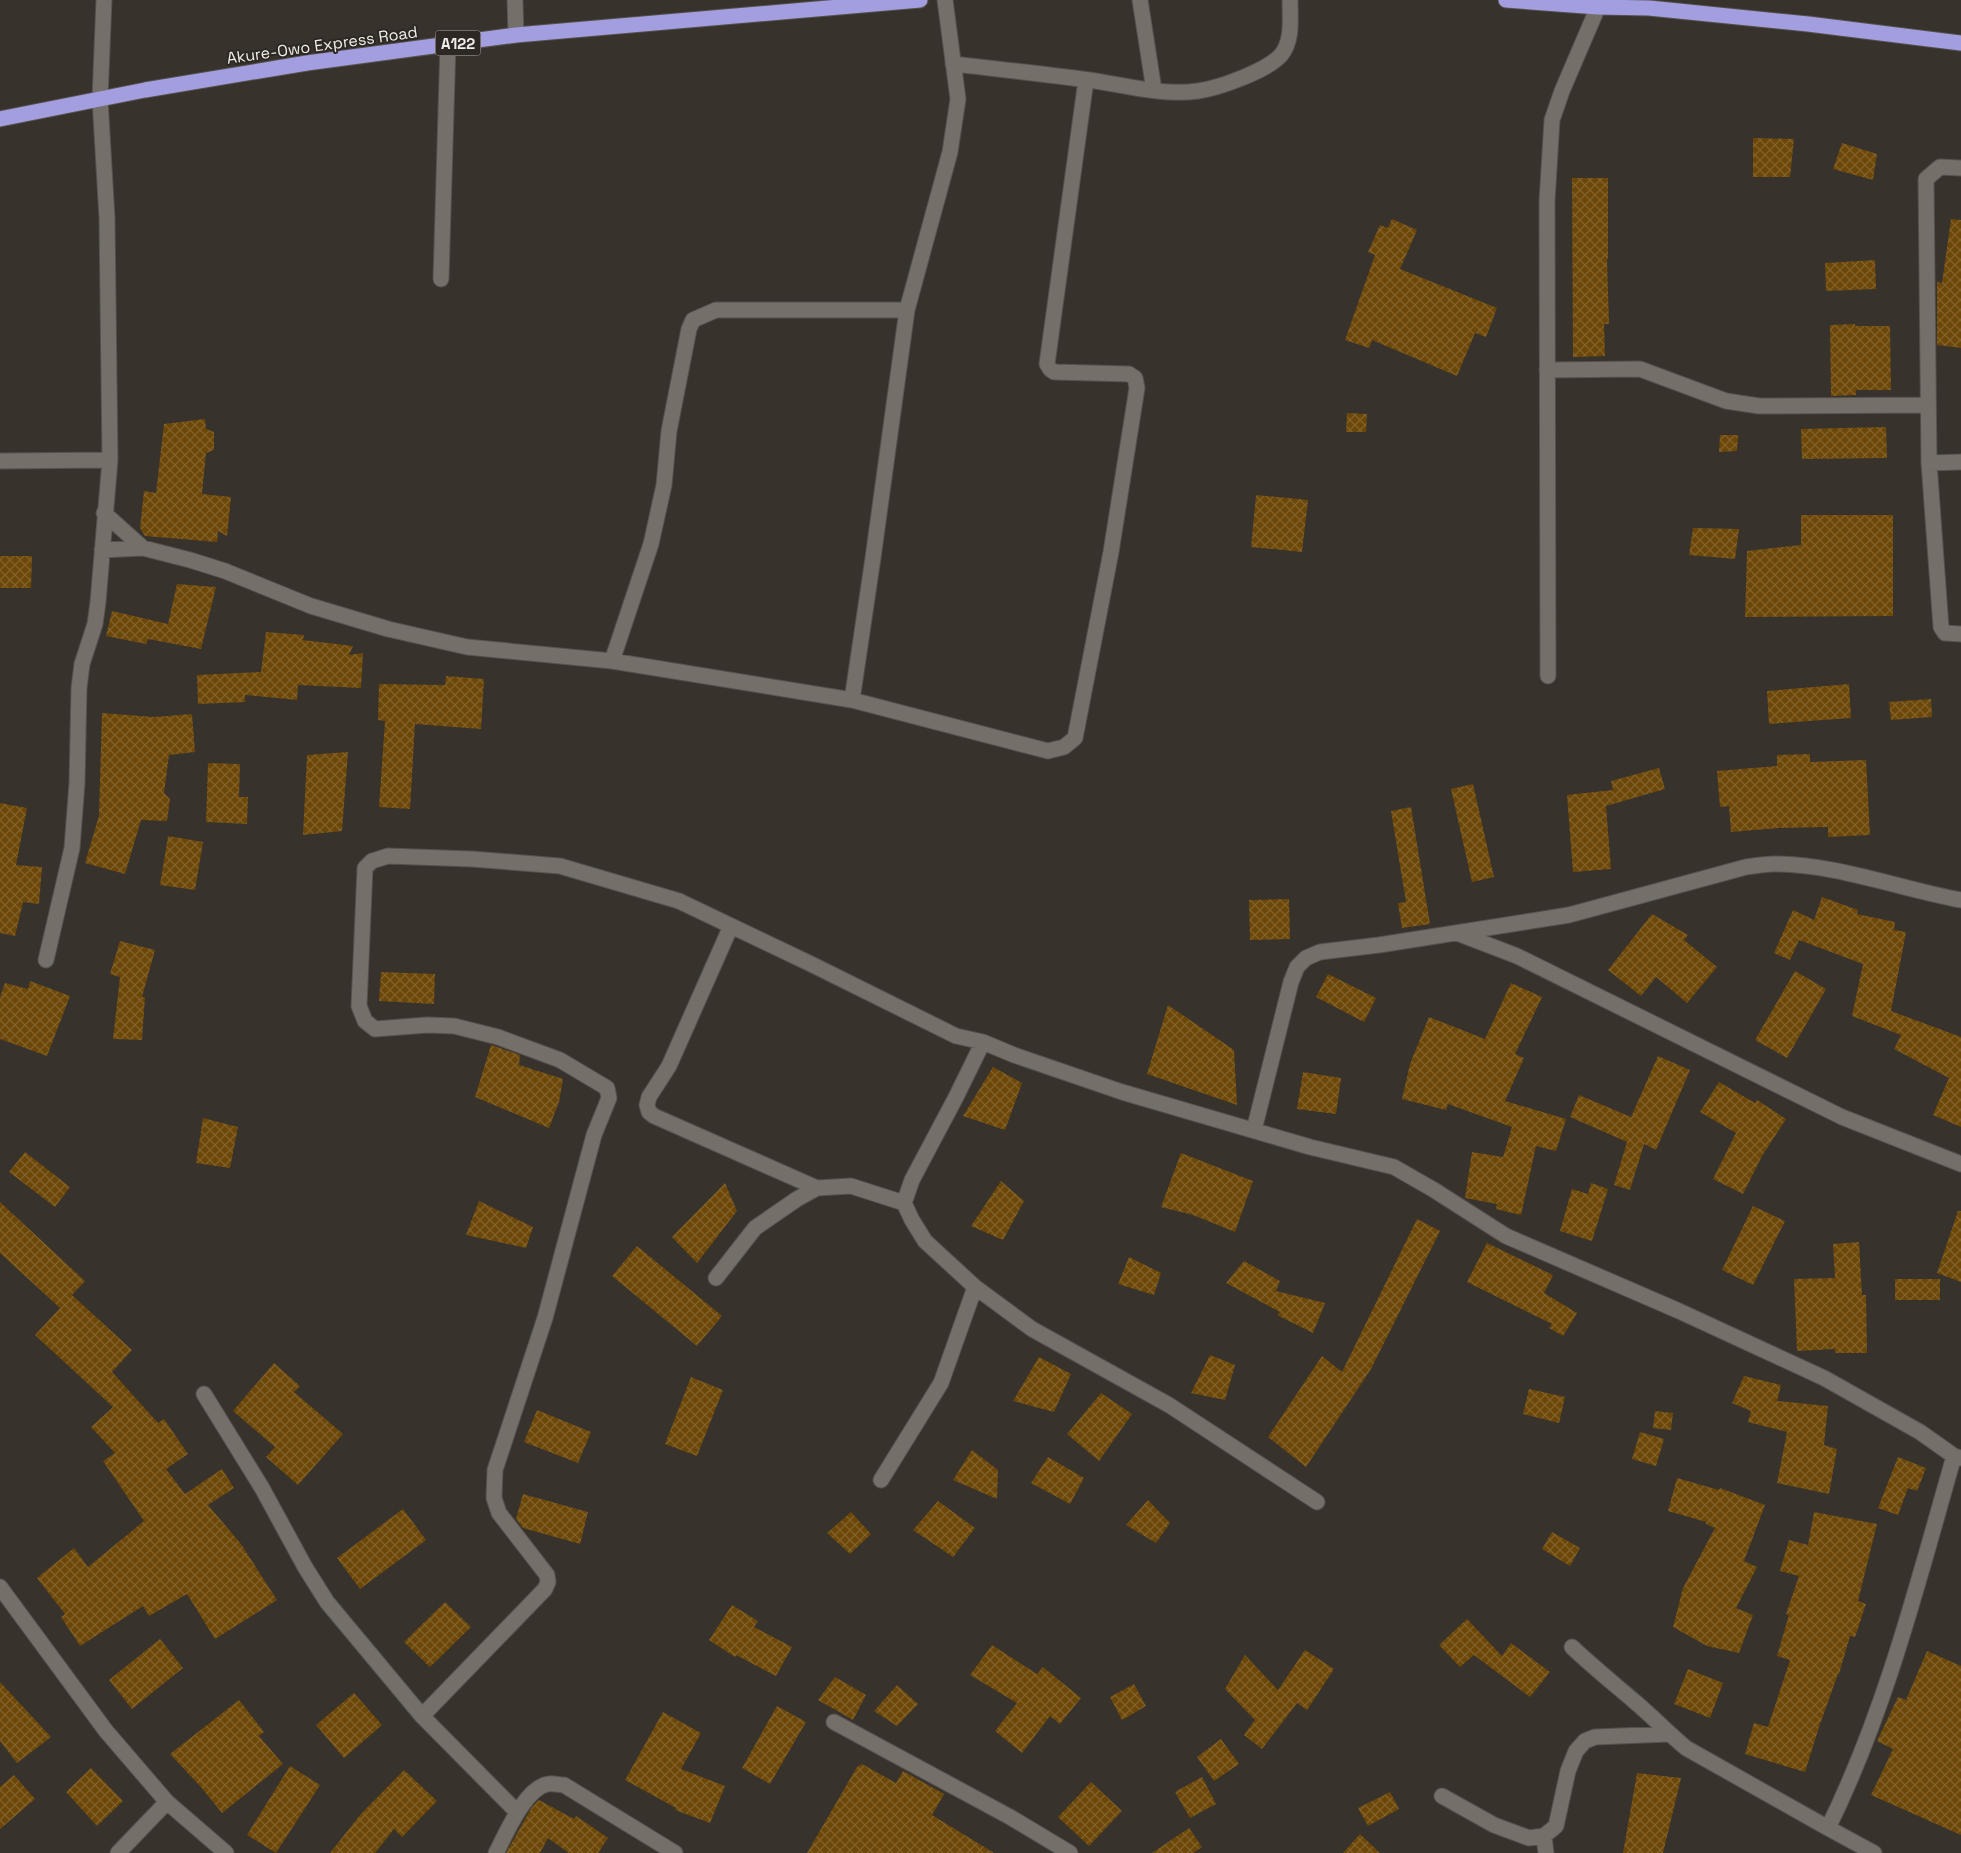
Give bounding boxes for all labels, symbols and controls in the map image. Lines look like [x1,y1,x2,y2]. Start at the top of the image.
street label: Akure-Owo Express Road [225,21,419,69]
road number: A122 [436,30,480,56]

